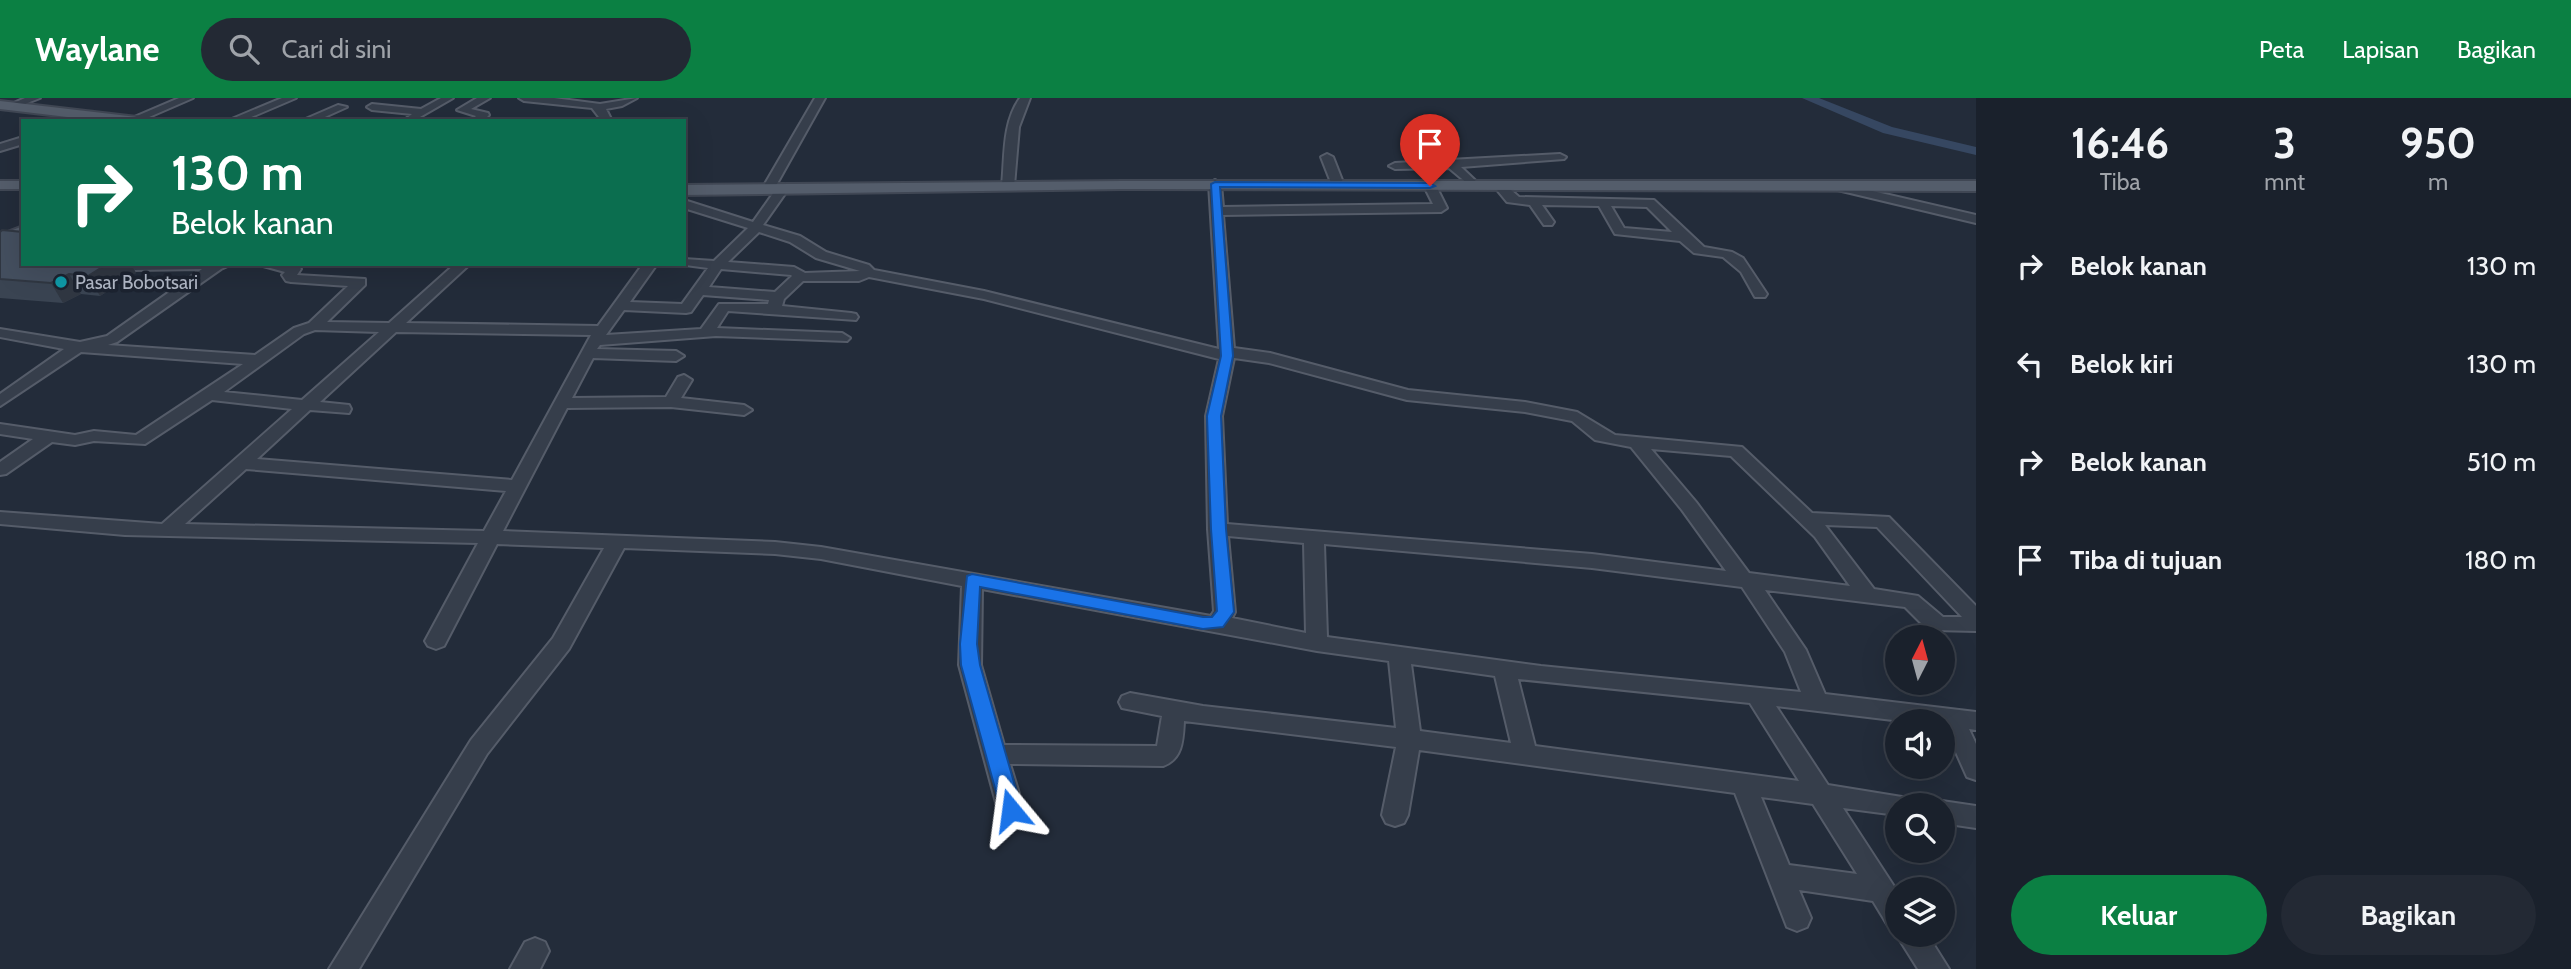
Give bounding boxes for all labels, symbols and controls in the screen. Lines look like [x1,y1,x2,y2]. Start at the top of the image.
search box [201,18,691,81]
text: Waylane [35,29,159,69]
icon: search [225,30,263,68]
text: Cari di sini [281,33,392,65]
text: Peta [2259,35,2304,64]
text: Lapisan [2342,35,2419,64]
text: Bagikan [2457,35,2536,64]
pin [1400,114,1460,186]
text: 16:46 [2071,117,2169,169]
text: 3 [2273,117,2296,169]
text: 950 [2400,117,2476,169]
icon: arrive [1411,125,1449,163]
text: 130 m [171,143,304,202]
icon: right [56,147,147,238]
text: Tiba [2100,168,2141,196]
text: mnt [2264,168,2305,196]
text: m [2428,168,2448,196]
text: Belok kanan [171,203,334,242]
icon: right [2011,247,2049,285]
text: Belok kanan [2070,250,2207,282]
text: 130 m [2467,250,2536,282]
place label: Pasar Bobotsari [75,271,198,294]
marker: Pasar Bobotsari [53,274,69,290]
icon: left [2011,345,2049,383]
text: Belok kiri [2070,348,2173,380]
text: 130 m [2467,348,2536,380]
icon: right [2011,443,2049,481]
text: Belok kanan [2070,446,2207,478]
text: 510 m [2467,446,2536,478]
icon: arrive [2011,541,2049,579]
text: Tiba di tujuan [2070,544,2222,576]
text: 180 m [2465,544,2536,576]
north arrow [1885,625,1955,695]
map controls [1885,625,1955,947]
button: sound [1885,709,1955,779]
position arrow [974,773,1048,847]
button: search [1885,793,1955,863]
button: Keluar [2011,875,2267,955]
button: Bagikan [2281,875,2536,955]
button: layers [1885,877,1955,947]

